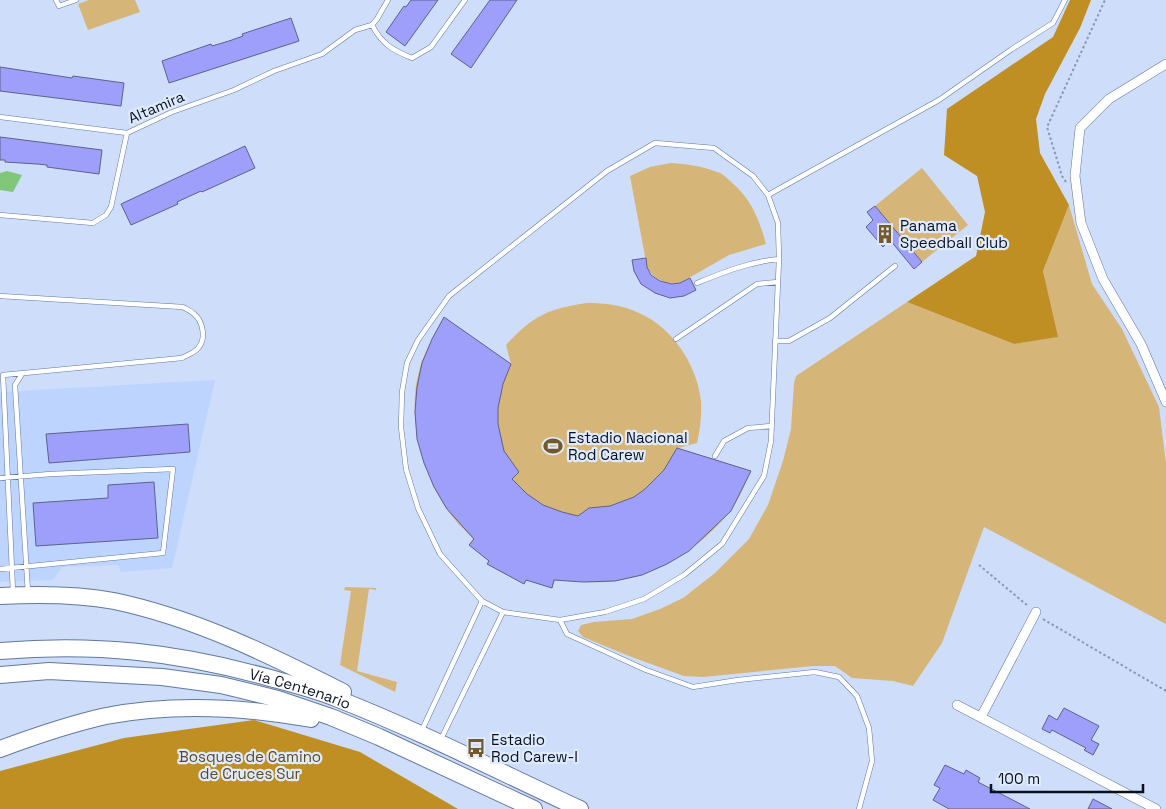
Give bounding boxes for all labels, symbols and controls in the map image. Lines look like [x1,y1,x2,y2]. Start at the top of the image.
street label: Altamira [125,87,187,127]
place label: Panama Speedball Club [900,216,1008,252]
building icon: Panama Speedball Club [874,223,896,245]
place label: Estadio Nacional Rod Carew [568,428,688,464]
sports icon: Estadio Nacional Rod Carew [542,435,564,457]
street label: Vía Centenario [248,663,354,713]
place label: Estadio Rod Carew-I [491,730,578,766]
bus stop icon: Estadio Rod Carew-I [465,737,487,759]
park label: Bosques de Camino de Cruces Sur [179,747,321,783]
scale bar [991,762,1144,794]
text: 100 m [998,769,1040,788]

